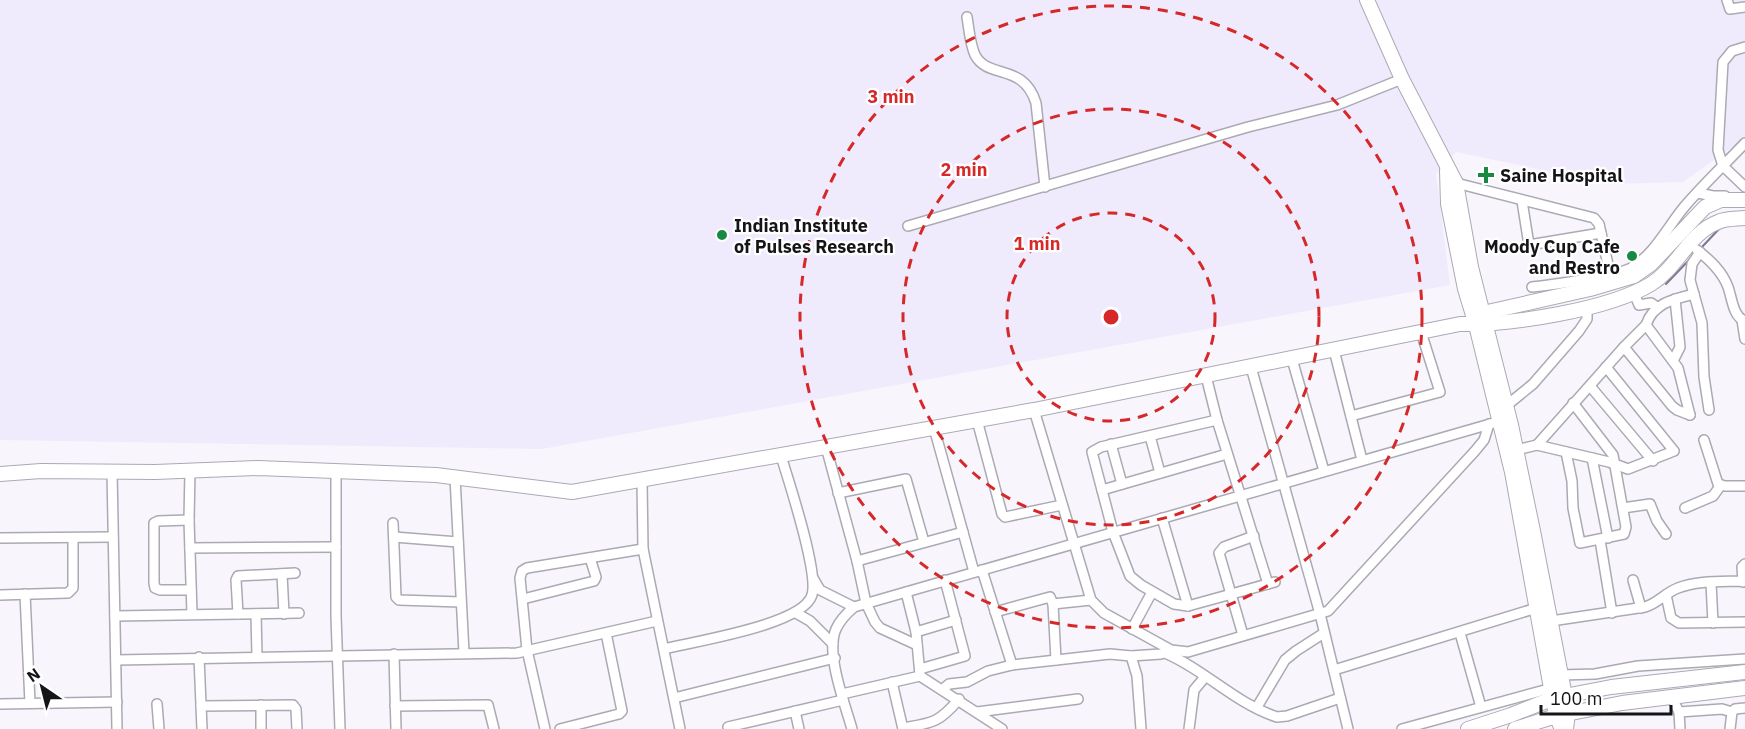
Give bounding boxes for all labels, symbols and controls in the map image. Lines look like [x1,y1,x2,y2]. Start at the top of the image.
text: 3 min [867,85,915,108]
text: 2 min [940,158,988,181]
place label: Saine Hospital [1500,164,1623,187]
marker: Saine Hospital [1477,166,1495,184]
place label: Indian Institute of Pulses Research [734,214,894,258]
marker: Indian Institute of Pulses Research [715,228,729,242]
text: 1 min [1013,232,1061,255]
place label: Moody Cup Cafe and Restro [1484,235,1620,279]
marker: Moody Cup Cafe and Restro [1625,249,1639,263]
centre of rings [1101,307,1121,327]
north arrow [12,657,72,717]
text: N [23,663,44,686]
scale bar [1541,678,1672,716]
text: 100 m [1550,687,1602,710]

